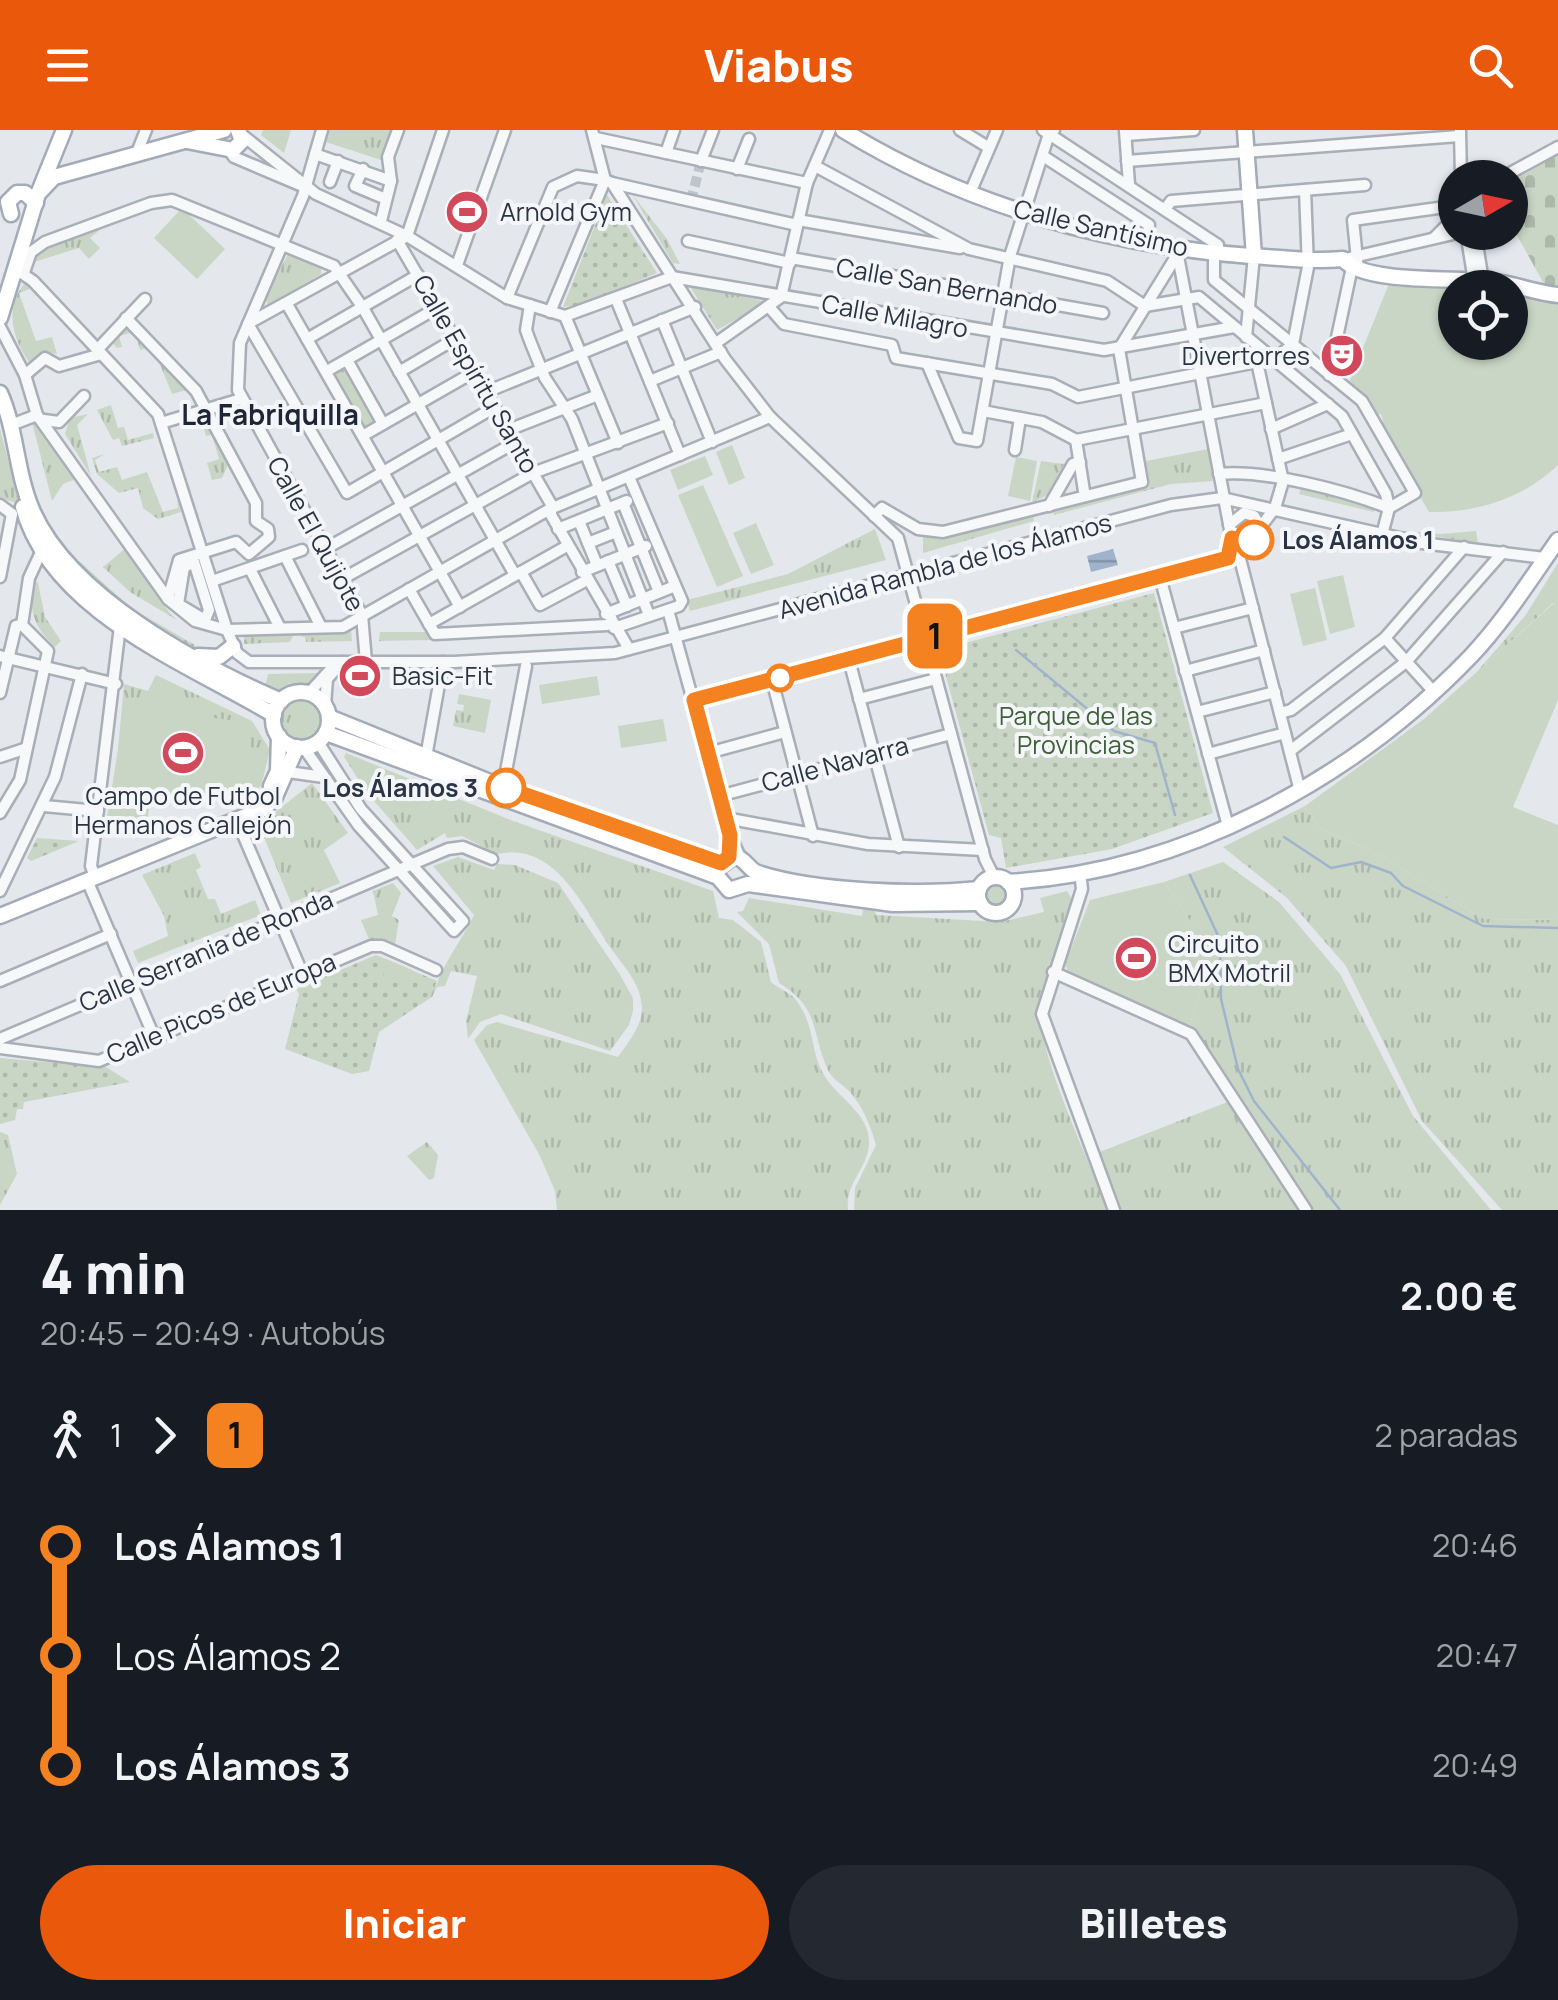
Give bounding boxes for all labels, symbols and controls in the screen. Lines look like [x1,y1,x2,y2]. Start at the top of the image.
text: Viabus [704,34,854,96]
icon: menu [40,38,95,93]
icon: search [1463,38,1518,93]
north arrow [1438,160,1528,250]
map controls [1438,160,1528,360]
sports icon: Arnold Gym [444,189,490,235]
street label: Calle Santísimo [1010,190,1192,265]
place label: Arnold Gym [500,194,632,229]
street label: Calle San Bernando [834,249,1061,322]
street label: Calle Espíritu Santo [405,268,548,480]
button: locate [1438,270,1528,360]
street label: Calle Milagro [819,285,971,346]
theatre icon: Divertorres [1319,333,1365,379]
place label: Divertorres [1182,338,1310,373]
district label: La Fabriquilla [181,395,359,433]
street label: Calle El Quijote [259,450,373,618]
street label: Avenida Rambla de los Álamos [774,504,1115,627]
marker: Los Álamos 1 [1235,521,1273,559]
place label: Los Álamos 1 [1282,522,1434,557]
line badge: 1 [902,604,968,668]
text: 1 [927,612,943,660]
sports icon: Basic-Fit [337,653,383,699]
place label: Basic-Fit [392,658,493,693]
unlabelled marker [767,665,793,691]
park label: Parque de las Provincias [999,698,1153,762]
street label: Calle Navarra [757,727,912,800]
sports icon: Campo de Futbol Hermanos Callejón [160,730,206,776]
marker: Los Álamos 3 [487,769,525,807]
place label: Los Álamos 3 [322,770,478,805]
place label: Campo de Futbol Hermanos Callejón [74,778,292,842]
street label: Calle Serrania de Ronda [74,881,338,1020]
place label: Circuito BMX Motril [1168,926,1291,990]
sports icon: Circuito BMX Motril [1113,935,1159,981]
street label: Calle Picos de Europa [101,943,341,1072]
text: 4 min [40,1235,186,1311]
text: 2.00 € [1400,1269,1518,1321]
text: 20:45 – 20:49 · Autobús [40,1311,386,1355]
icon: walk [40,1408,95,1463]
icon: forward [137,1408,192,1463]
text: 1 [227,1411,243,1459]
text: 1 [110,1413,122,1457]
text: 2 paradas [1374,1413,1518,1457]
text: Los Álamos 1 [114,1519,345,1571]
text: 20:46 [1432,1523,1518,1567]
text: Los Álamos 2 [114,1629,341,1681]
text: 20:47 [1436,1633,1518,1677]
text: Los Álamos 3 [114,1739,351,1791]
text: 20:49 [1432,1743,1518,1787]
button: Iniciar [40,1865,769,1980]
button: Billetes [789,1865,1518,1980]

